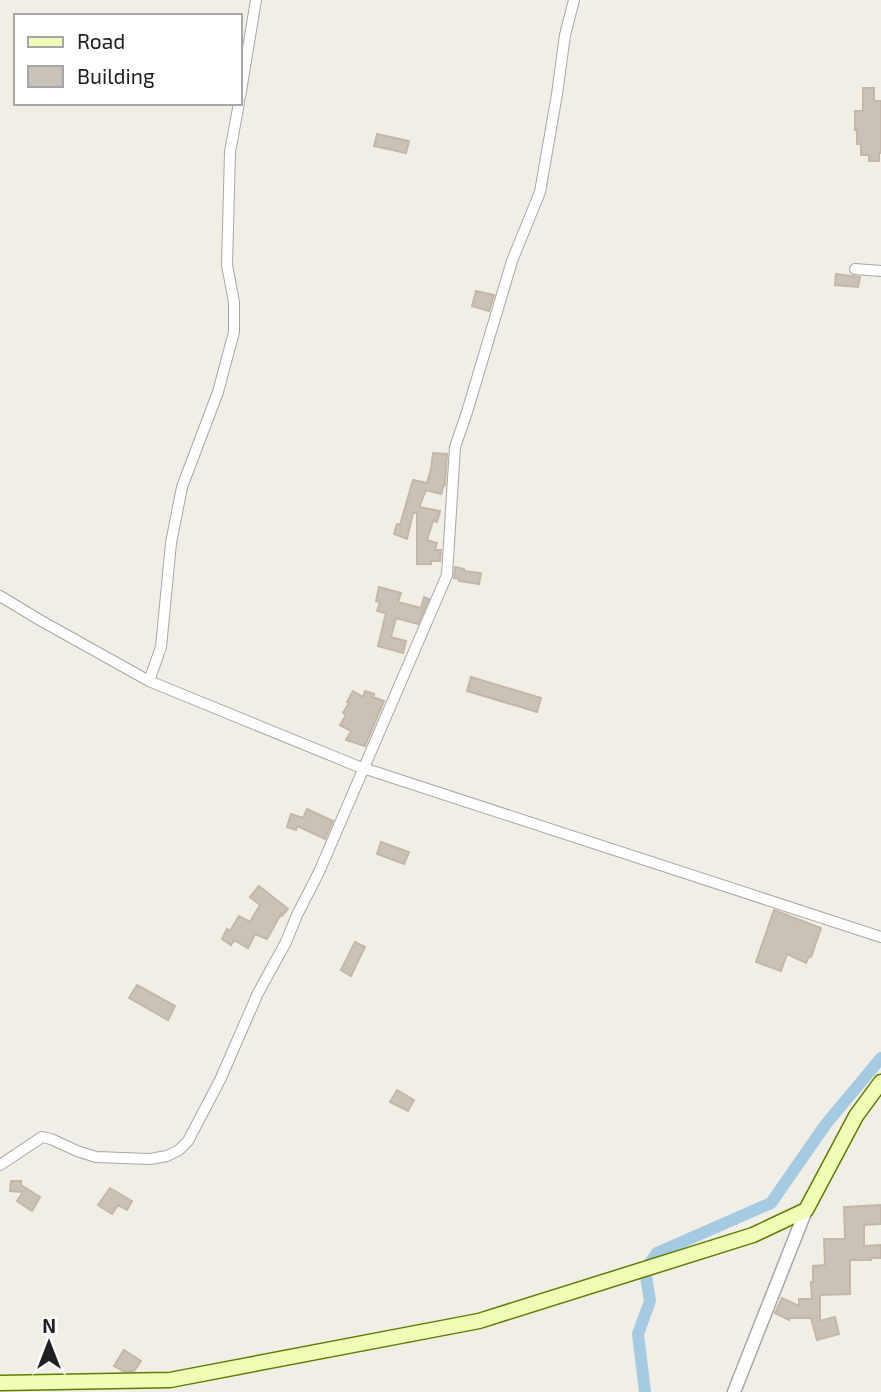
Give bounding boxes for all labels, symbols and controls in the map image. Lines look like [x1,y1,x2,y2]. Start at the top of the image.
legend [14,14,242,105]
text: Road [77,28,125,53]
text: Building [77,63,155,88]
north arrow [14,1308,84,1378]
text: N [42,1314,56,1337]

